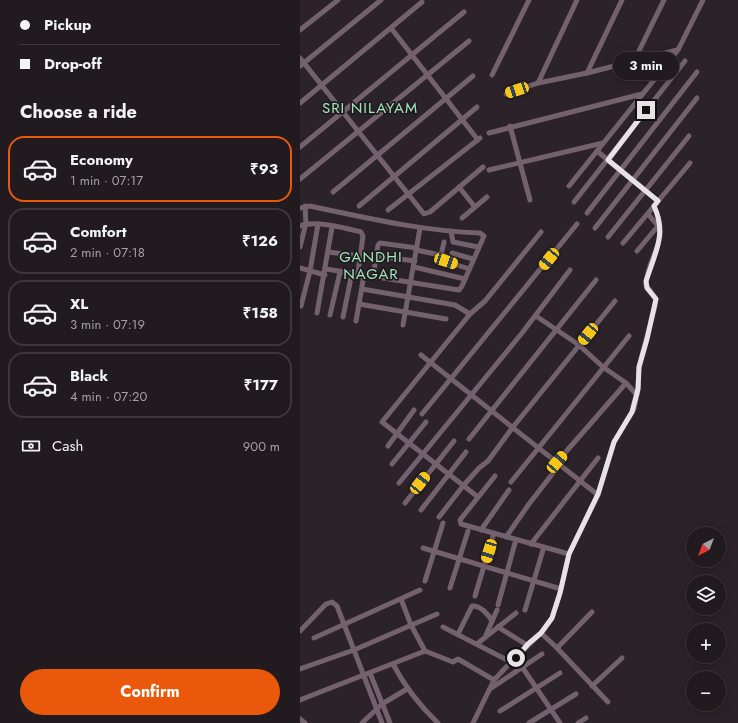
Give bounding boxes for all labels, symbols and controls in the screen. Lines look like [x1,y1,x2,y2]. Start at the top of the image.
text: Pickup [44,14,91,36]
callout: 3 min [613,52,679,80]
text: Drop-off [44,53,102,75]
text: 3 min [629,56,663,75]
car [504,81,530,99]
district label: SRI NILAYAM [322,97,418,119]
text: Choose a ride [20,99,137,125]
route end [637,101,655,119]
text: Economy [70,149,133,171]
icon: car [22,151,58,187]
text: ₹93 [250,158,278,180]
text: 1 min · 07:17 [70,171,143,190]
text: Comfort [70,221,127,243]
icon: car [22,223,58,259]
text: ₹126 [242,230,278,252]
text: 2 min · 07:18 [70,243,145,262]
district label: GANDHI NAGAR [339,246,403,285]
car [537,246,561,272]
car [433,252,459,270]
text: XL [70,293,88,315]
icon: car [22,295,58,331]
text: ₹158 [243,302,278,324]
text: 3 min · 07:19 [70,315,145,334]
car [576,321,600,347]
text: Black [70,365,108,387]
icon: car [22,367,58,403]
text: ₹177 [244,374,278,396]
text: 4 min · 07:20 [70,387,147,406]
icon: cash [20,435,42,457]
text: Cash [52,435,83,457]
text: 900 m [243,437,280,456]
car [545,449,569,475]
car [408,470,432,496]
north arrow [686,527,726,567]
map controls [686,527,726,711]
car [480,538,498,564]
button: layers [686,575,726,615]
button: + [686,623,726,663]
route start [507,649,525,667]
button: Confirm [20,669,280,715]
button: − [686,671,726,711]

